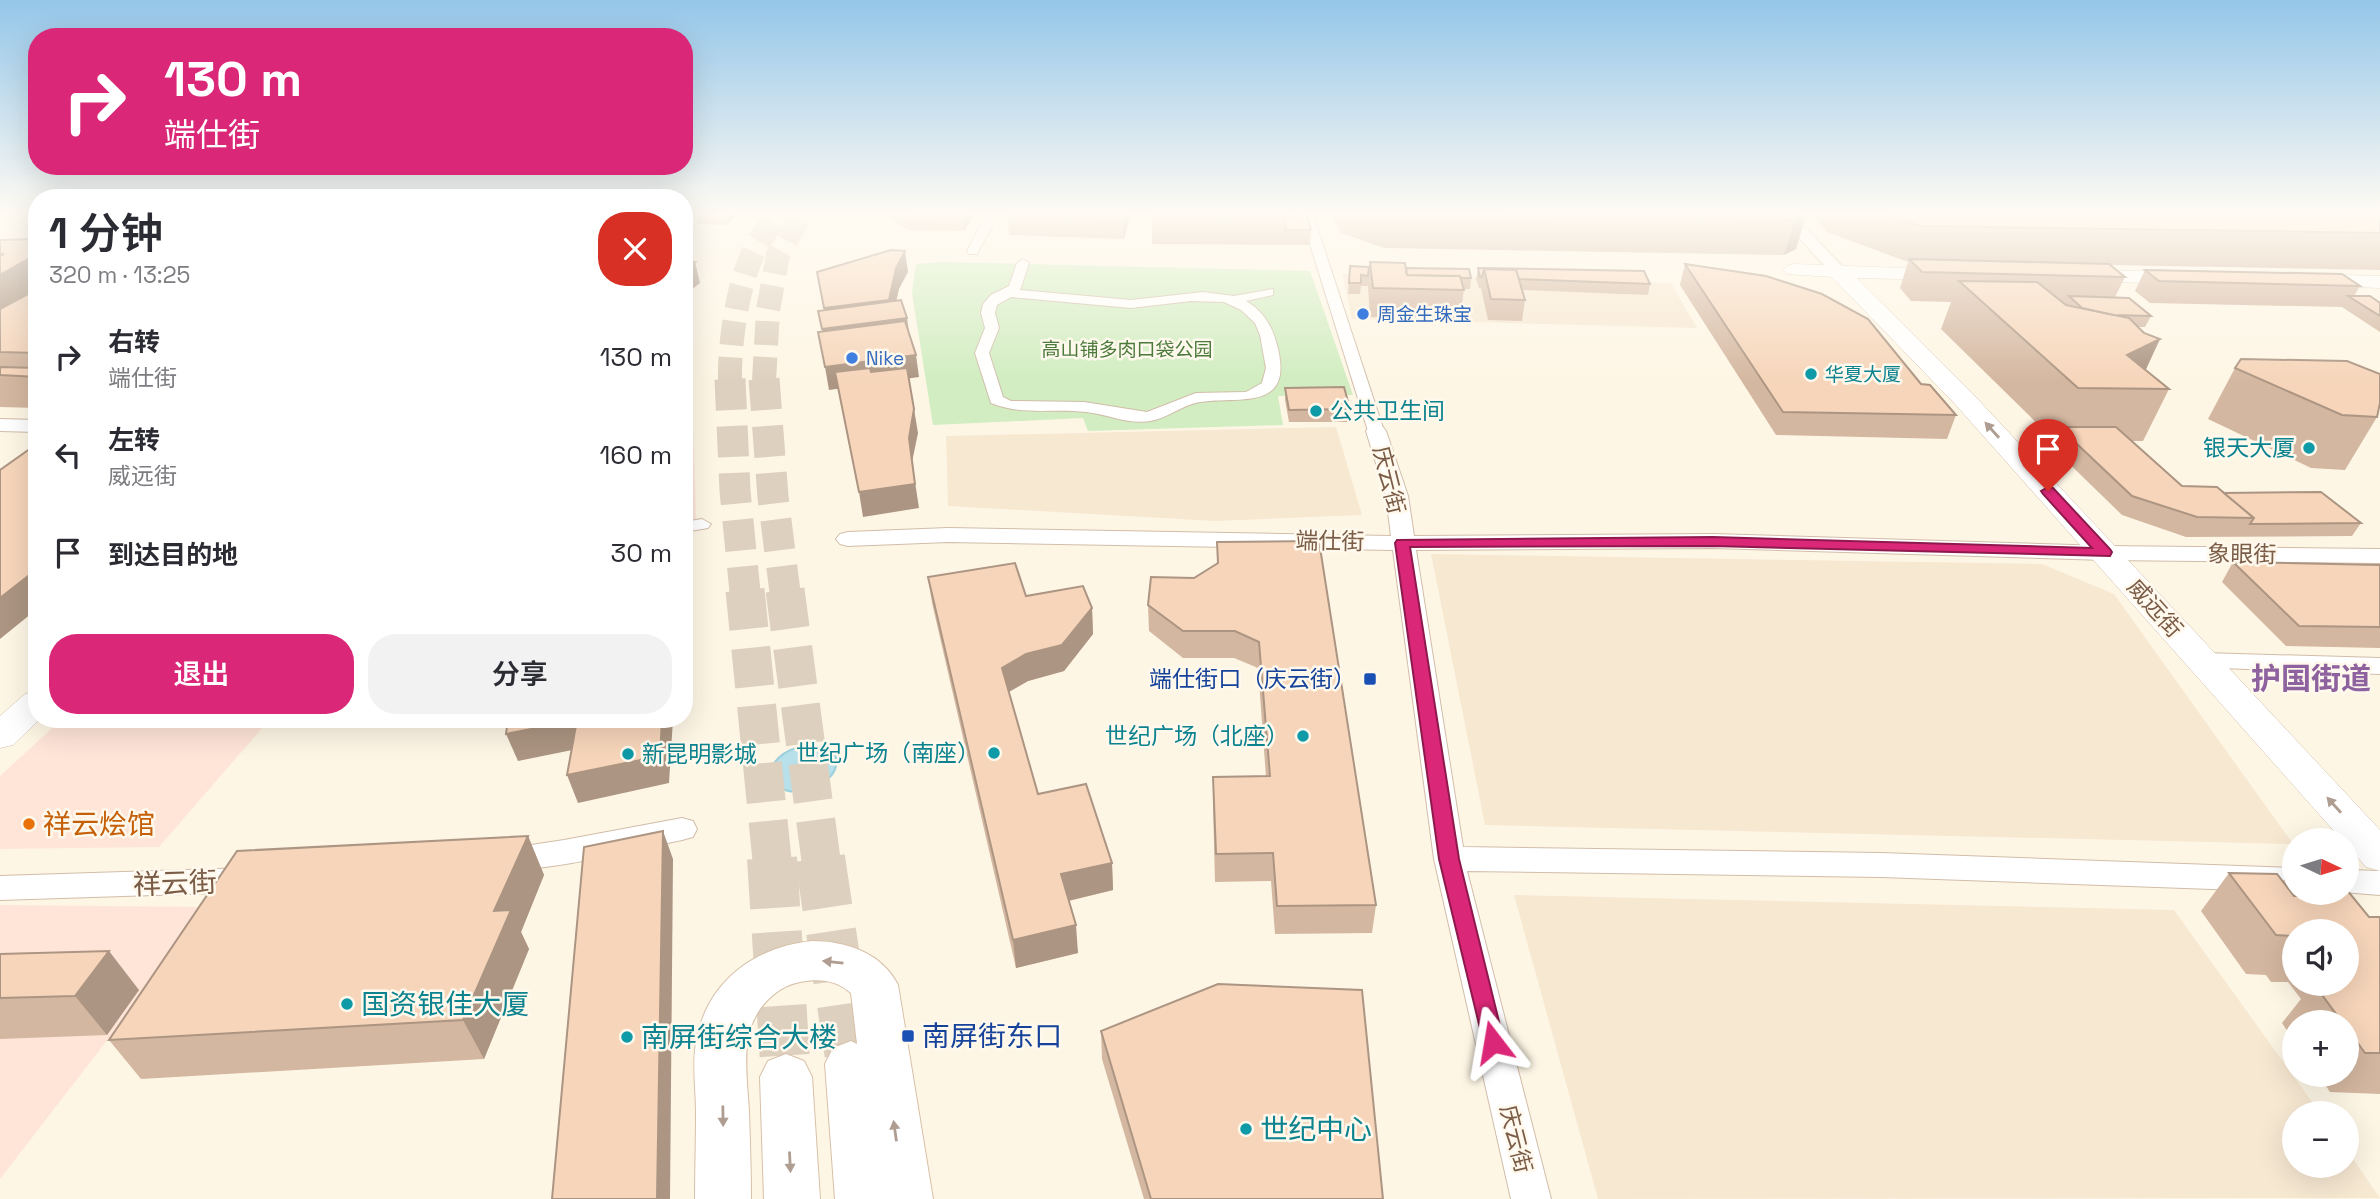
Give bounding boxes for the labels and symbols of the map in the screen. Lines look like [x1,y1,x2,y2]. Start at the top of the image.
place label: 周金生珠宝 [1377,302,1472,327]
marker: 周金生珠宝 [1355,306,1371,322]
park label: 高山铺多肉口袋公园 [1041,337,1213,362]
place label: Nike [866,346,904,371]
marker: Nike [844,350,860,366]
place label: 华夏大厦 [1825,362,1901,387]
marker: 华夏大厦 [1803,366,1819,382]
place label: 公共卫生间 [1330,396,1445,426]
marker: 公共卫生间 [1308,403,1324,419]
pin [2018,419,2078,491]
one-way arrow [1984,421,2000,439]
place label: 银天大厦 [2203,433,2295,463]
marker: 银天大厦 [2301,440,2317,456]
street label: 庆云街 [1366,443,1412,517]
street label: 端仕街 [1295,525,1365,557]
street label: 象眼街 [2207,538,2277,570]
street label: 威远街 [2121,572,2189,644]
district label: 护国街道 [2251,659,2371,698]
place label: 端仕街口（庆云街） [1149,664,1356,694]
marker: 端仕街口（庆云街） [1362,671,1378,687]
place label: 世纪广场（北座） [1105,721,1289,751]
marker: 世纪广场（北座） [1295,728,1311,744]
place label: 世纪广场（南座） [796,738,980,768]
place label: 新昆明影城 [642,739,757,769]
marker: 世纪广场（南座） [986,745,1002,761]
marker: 新昆明影城 [620,746,636,762]
one-way arrow [2326,796,2342,814]
place label: 祥云烩馆 [43,806,155,842]
marker: 祥云烩馆 [21,816,37,832]
north arrow [2282,828,2359,905]
street label: 祥云街 [132,864,218,902]
one-way arrow [822,957,844,968]
place label: 国资银佳大厦 [361,986,529,1022]
marker: 国资银佳大厦 [339,996,355,1012]
position arrow [1456,1005,1530,1079]
place label: 南屏街东口 [922,1018,1062,1054]
place label: 南屏街综合大楼 [641,1019,837,1055]
marker: 南屏街东口 [900,1028,916,1044]
marker: 南屏街综合大楼 [619,1029,635,1045]
street label: 庆云街 [1493,1102,1539,1176]
one-way arrow [717,1105,728,1127]
place label: 世纪中心 [1260,1111,1372,1147]
one-way arrow [890,1120,901,1142]
marker: 世纪中心 [1238,1121,1254,1137]
one-way arrow [784,1152,795,1174]

